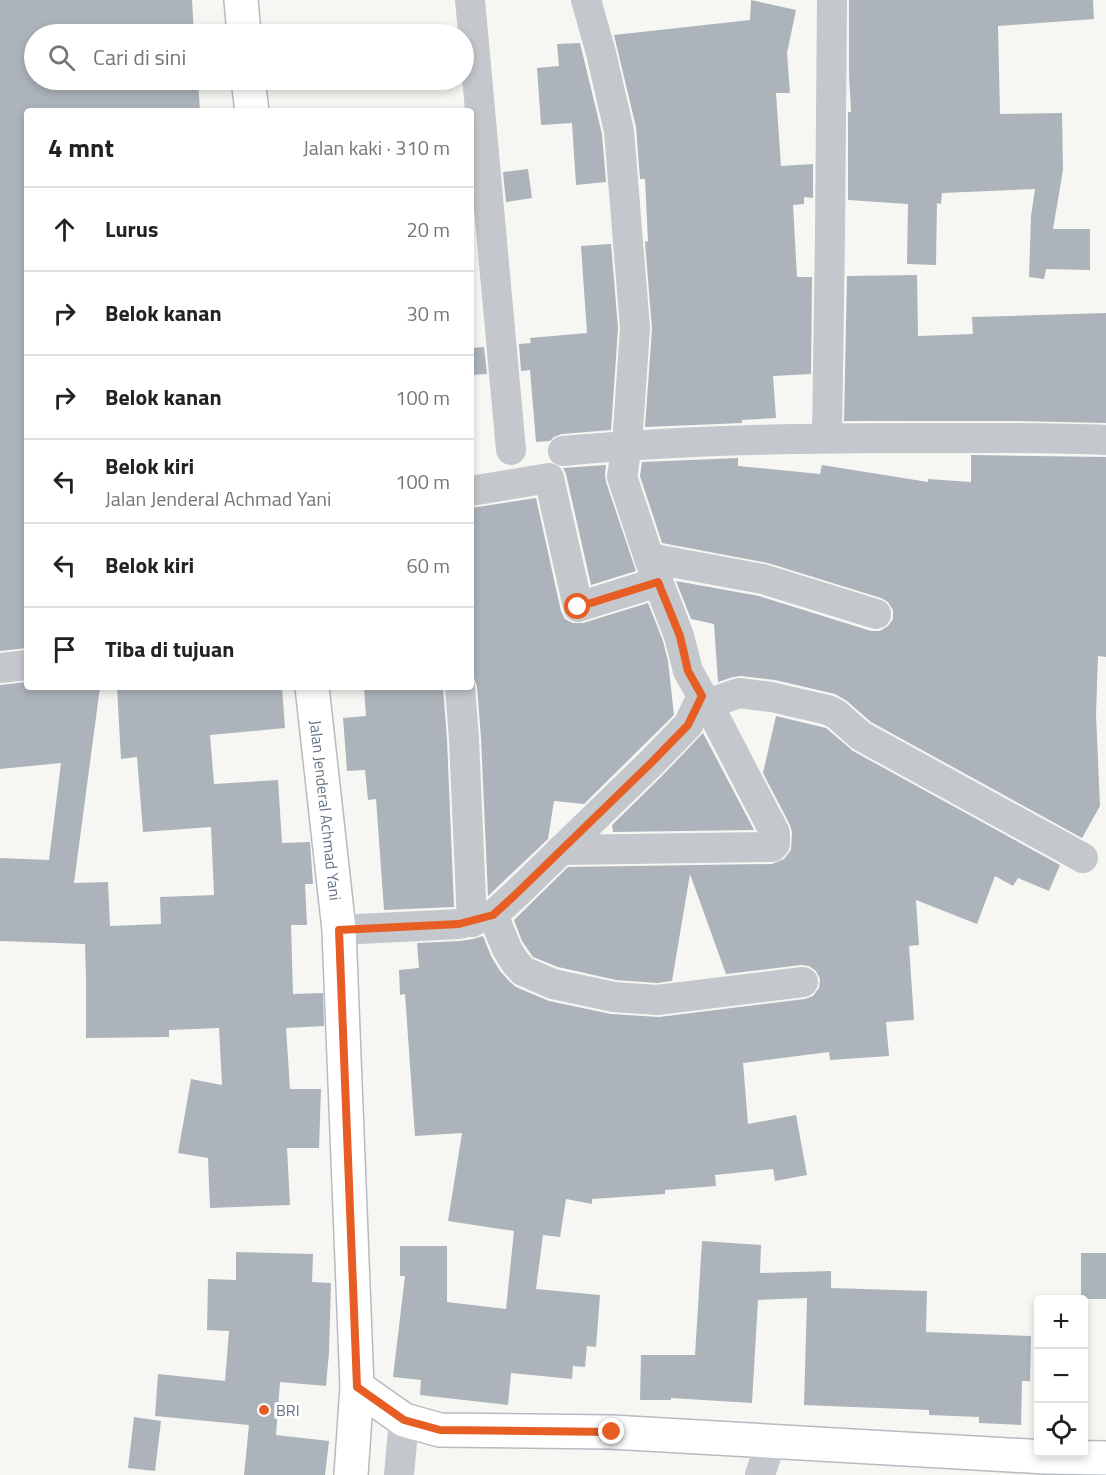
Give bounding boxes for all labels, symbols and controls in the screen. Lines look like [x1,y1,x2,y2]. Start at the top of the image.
search box [24,24,474,90]
text: Cari di sini [93,40,186,74]
icon: search [45,41,78,74]
text: 4 mnt [48,128,114,167]
text: Jalan kaki · 310 m [303,132,450,163]
text: Lurus [105,212,158,246]
icon: ahead [48,213,81,246]
text: 20 m [406,214,450,245]
text: Belok kanan [105,296,222,330]
icon: right [48,297,81,330]
text: 30 m [406,298,450,329]
text: Belok kanan [105,380,222,414]
icon: right [48,381,81,414]
text: 100 m [395,382,450,413]
text: Belok kiri [105,449,194,483]
icon: left [48,465,81,498]
text: 100 m [395,466,450,497]
text: Jalan Jenderal Achmad Yani [105,483,331,514]
text: Belok kiri [105,548,194,582]
icon: left [48,549,81,582]
text: 60 m [406,550,450,581]
route start [564,593,590,619]
text: Tiba di tujuan [105,632,234,666]
icon: arrive [48,633,81,666]
street label: Jalan Jenderal Achmad Yani [304,719,348,902]
map controls [1034,1295,1088,1457]
button: + [1034,1295,1088,1349]
button: − [1034,1349,1088,1403]
place label: BRI [276,1398,300,1422]
marker: BRI [257,1403,271,1417]
button: locate [1034,1403,1088,1457]
route end [598,1418,624,1444]

